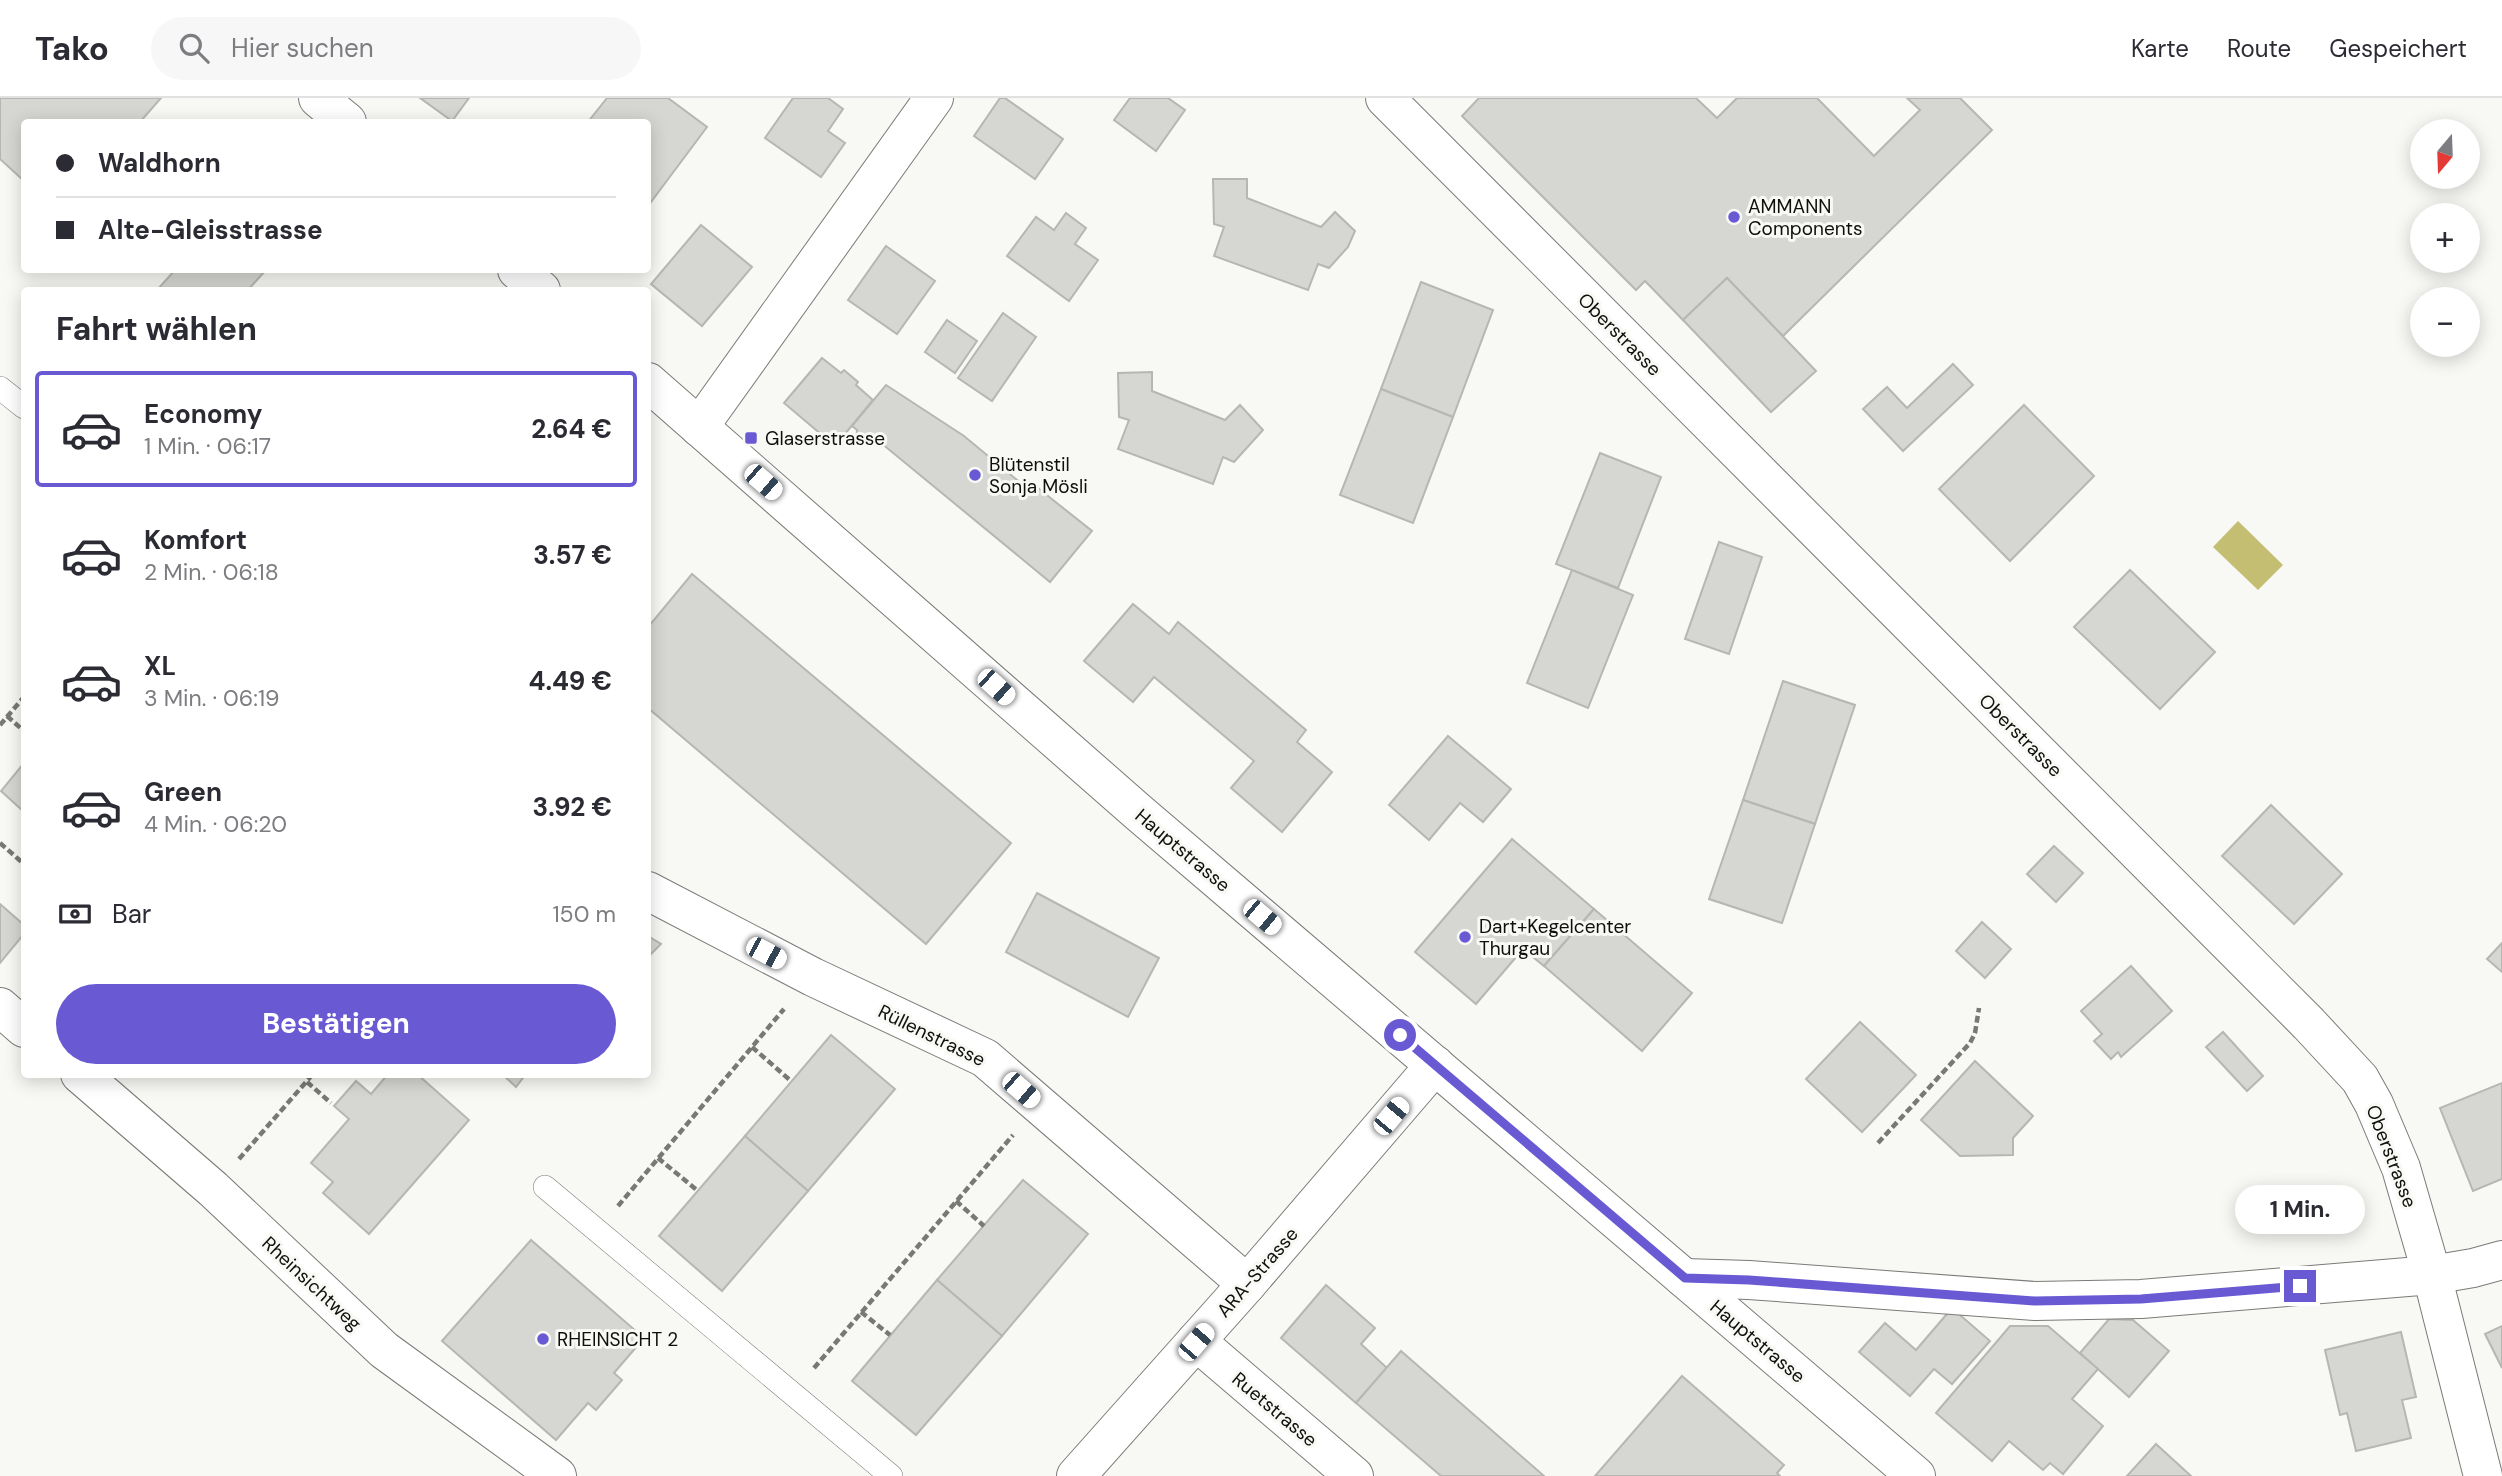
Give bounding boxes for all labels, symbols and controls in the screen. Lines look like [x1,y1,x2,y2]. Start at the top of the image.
search box [151,17,641,80]
text: Tako [35,27,109,70]
icon: search [175,29,213,67]
text: Hier suchen [231,31,374,65]
text: Karte [2131,33,2189,64]
text: Route [2227,33,2291,64]
text: Gespeichert [2329,33,2467,64]
north arrow [2410,119,2480,189]
map controls [2410,119,2480,357]
text: Waldhorn [98,146,221,180]
place label: AMMANN Components [1748,194,1863,241]
button: + [2410,203,2480,273]
marker: AMMANN Components [1726,209,1742,225]
text: Alte-Gleisstrasse [98,213,323,247]
street label: Oberstrasse [1573,287,1667,381]
button: − [2410,287,2480,357]
text: Fahrt wählen [56,308,257,350]
text: Economy [144,397,262,431]
icon: car [60,398,123,461]
text: 2.64 € [531,412,612,446]
place label: Glaserstrasse [765,426,885,451]
marker: Glaserstrasse [743,430,759,446]
text: 1 Min. · 06:17 [144,431,271,461]
place label: Blütenstil Sonja Mösli [989,452,1088,499]
car [741,460,786,504]
marker: Blütenstil Sonja Mösli [967,467,983,483]
text: Komfort [144,523,247,557]
icon: car [60,524,123,587]
text: 3.57 € [533,538,612,572]
text: 2 Min. · 06:18 [144,557,279,587]
text: XL [144,649,176,683]
icon: car [60,650,123,713]
text: 4.49 € [528,664,612,698]
car [974,665,1019,709]
text: 3 Min. · 06:19 [144,683,280,713]
street label: Oberstrasse [1974,688,2068,782]
text: Green [144,775,222,809]
icon: car [60,776,123,839]
text: 3.92 € [533,790,612,824]
street label: Hauptstrasse [1130,803,1236,898]
text: 4 Min. · 06:20 [144,809,287,839]
icon: cash [56,895,94,933]
car [1240,895,1285,939]
text: Bar [112,897,151,931]
text: 150 m [552,899,616,929]
place label: Dart+Kegelcenter Thurgau [1479,914,1631,961]
marker: Dart+Kegelcenter Thurgau [1457,929,1473,945]
car [743,934,790,972]
button: Bestätigen [56,984,616,1064]
street label: Rüllenstrasse [874,999,989,1072]
route start [1384,1019,1416,1051]
car [999,1068,1044,1112]
car [1370,1093,1413,1139]
street label: Oberstrasse [2360,1101,2423,1211]
callout: 1 Min. [2235,1184,2365,1234]
text: 1 Min. [2270,1194,2330,1224]
street label: ARA-Strasse [1211,1222,1304,1323]
street label: Rheinsichtweg [257,1231,367,1336]
route end [2284,1270,2316,1302]
street label: Hauptstrasse [1705,1294,1811,1389]
car [1175,1319,1218,1365]
place label: RHEINSICHT 2 [557,1327,678,1352]
marker: RHEINSICHT 2 [535,1331,551,1347]
street label: Ruetstrasse [1227,1366,1323,1452]

